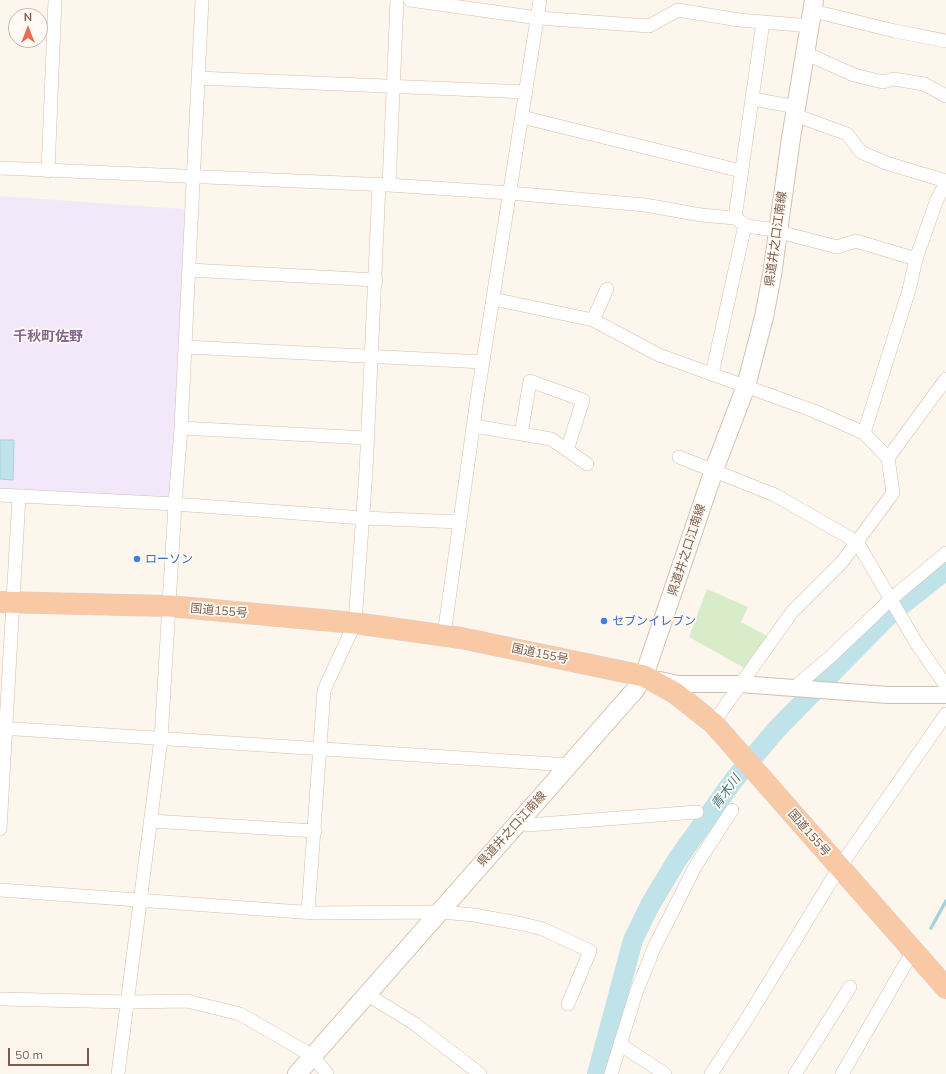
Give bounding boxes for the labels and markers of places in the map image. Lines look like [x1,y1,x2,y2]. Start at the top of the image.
place label: ローソン [145,552,193,566]
marker: ローソン [132,554,142,564]
place label: セブンイレブン [612,614,696,628]
marker: セブンイレブン [599,616,609,626]

